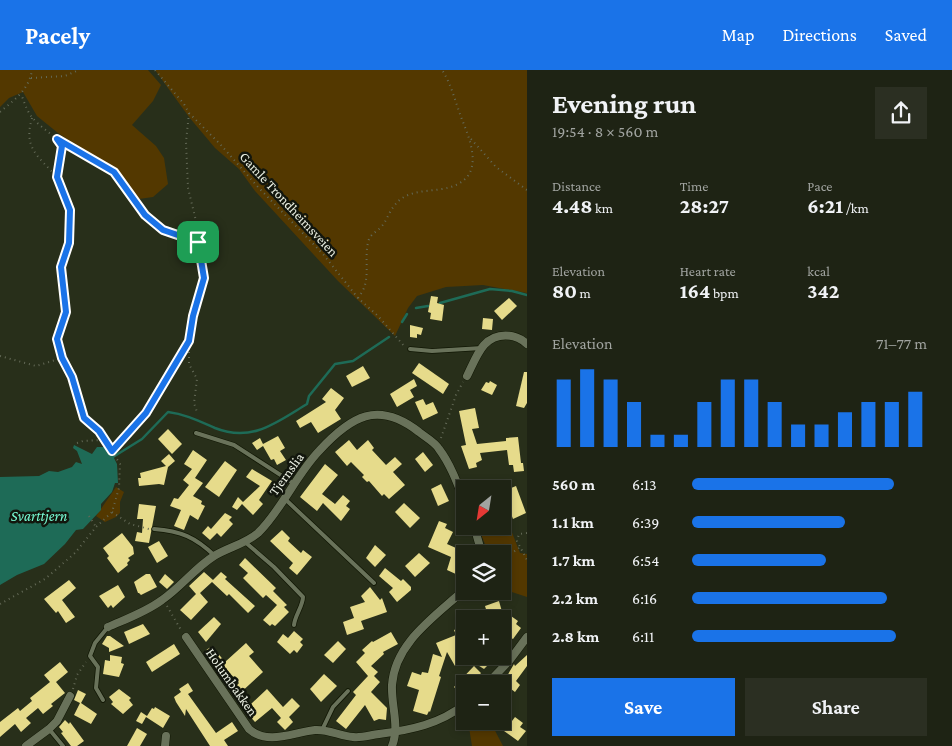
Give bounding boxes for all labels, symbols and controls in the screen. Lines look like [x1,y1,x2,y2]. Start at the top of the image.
text: Pacely [25,22,90,49]
text: Map [722,25,754,45]
text: Directions [782,25,857,45]
text: Saved [885,25,927,45]
button: share [875,87,927,139]
text: Evening run [552,88,696,119]
text: 19:54 · 8 × 560 m [552,123,658,140]
street label: Gamle Trondheimsveien [236,148,342,260]
text: Distance [552,178,601,194]
text: Time [680,178,708,194]
text: Pace [807,178,833,194]
text: 4.48 [552,194,592,218]
text: 28:27 [680,194,729,218]
text: 6:21 [807,194,843,218]
text: km [592,200,613,216]
text: /km [843,200,869,216]
pin [177,221,219,263]
icon: arrive [184,228,212,256]
text: Elevation [552,263,605,279]
text: Heart rate [680,263,736,279]
text: kcal [807,263,830,279]
text: 80 [552,279,577,303]
text: 164 [680,279,710,303]
text: 342 [807,279,839,303]
text: m [577,285,591,301]
text: bpm [710,285,739,301]
text: Elevation [552,335,613,352]
text: 71–77 m [876,335,927,352]
street label: Tjernslia [265,449,308,499]
text: 560 m [552,476,595,493]
text: 6:13 [632,476,657,493]
north arrow [456,480,511,535]
map controls [456,480,511,730]
water label: Svarttjern [11,508,68,525]
text: 1.1 km [552,514,594,531]
text: 6:39 [632,514,659,531]
button: layers [456,545,511,600]
text: 1.7 km [552,552,595,569]
text: 6:54 [632,552,660,569]
text: 2.2 km [552,590,598,607]
text: 6:16 [632,590,657,607]
button: + [456,610,511,665]
text: 2.8 km [552,628,599,645]
text: 6:11 [632,628,654,645]
street label: Holumbakken [203,645,262,719]
button: − [456,675,511,730]
button: Save [552,678,735,736]
button: Share [745,678,927,736]

